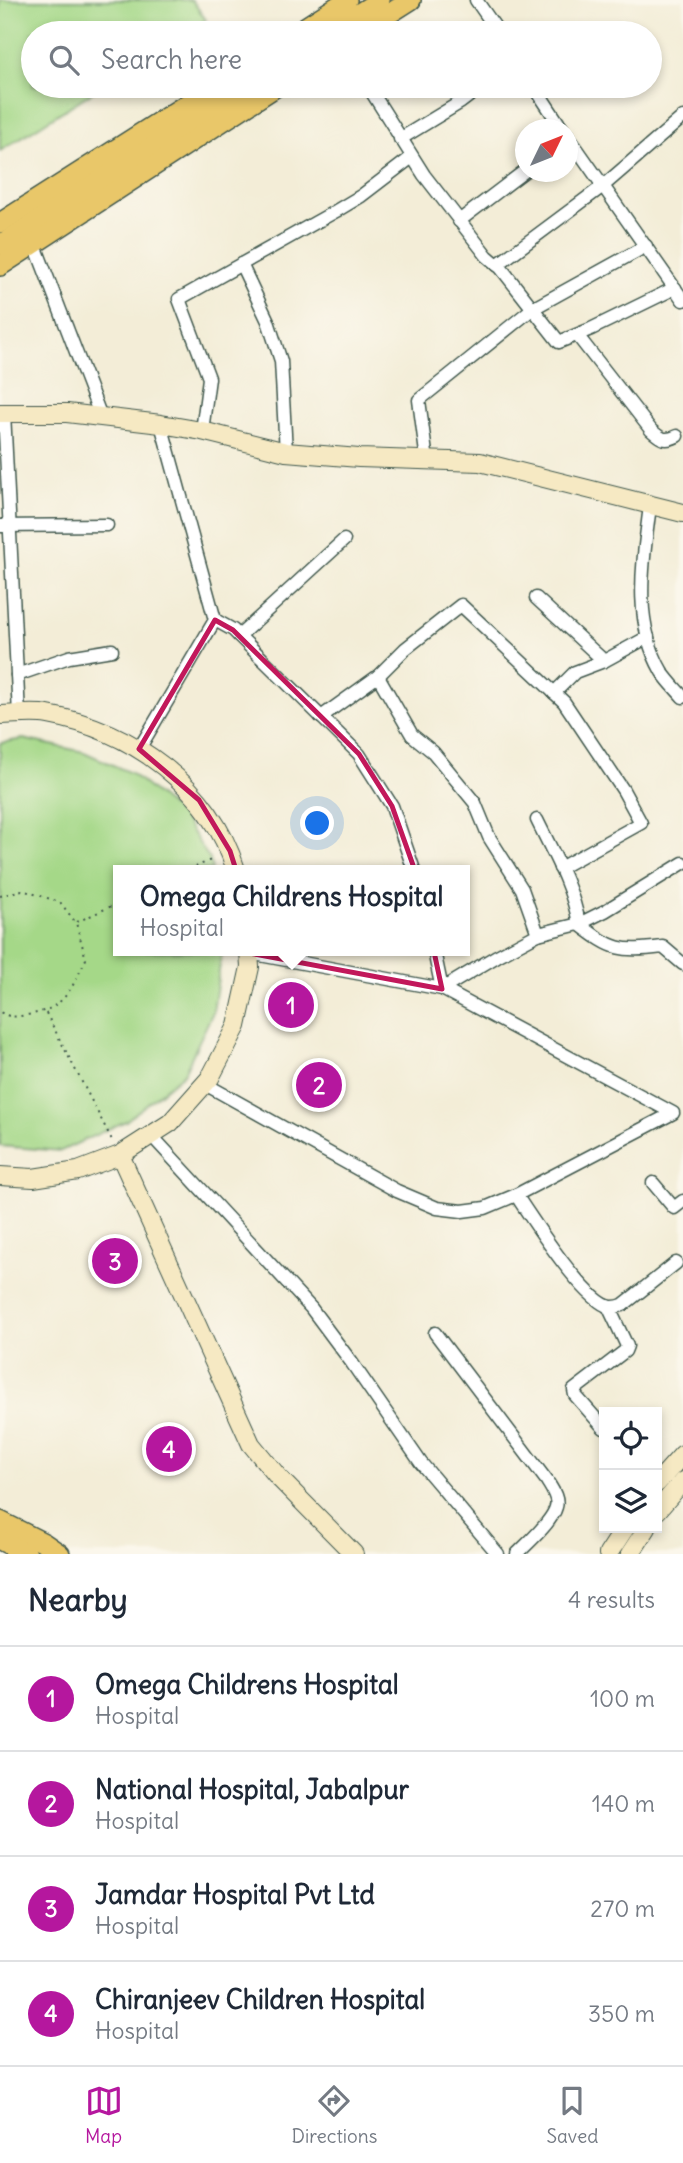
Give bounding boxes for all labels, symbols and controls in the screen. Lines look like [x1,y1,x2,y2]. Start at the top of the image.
search box [21,21,662,98]
icon: search [45,41,83,79]
text: Search here [101,43,242,76]
north arrow [515,119,578,182]
your location [300,806,334,840]
popup [113,865,470,956]
text: Omega Childrens Hospital [140,880,443,913]
text: Hospital [140,913,224,942]
pin: 1 [268,979,314,1031]
pin: 2 [296,1059,342,1111]
pin: 3 [92,1235,138,1287]
map controls [599,1407,662,1533]
button: locate [599,1407,662,1470]
pin: 4 [146,1423,192,1475]
button: layers [599,1470,662,1533]
text: Nearby [28,1581,128,1619]
text: 4 results [568,1585,655,1614]
text: Omega Childrens Hospital [95,1668,399,1701]
text: 1 [46,1684,56,1713]
text: 100 m [590,1684,655,1713]
text: Hospital [95,1701,179,1730]
text: National Hospital, Jabalpur [95,1773,409,1806]
text: 2 [45,1789,57,1818]
text: 140 m [592,1789,655,1818]
text: Hospital [95,1806,179,1835]
text: Jamdar Hospital Pvt Ltd [95,1878,375,1911]
text: 3 [44,1894,58,1923]
text: 270 m [590,1894,655,1923]
text: Hospital [95,1911,179,1940]
text: Chiranjeev Children Hospital [95,1983,425,2016]
text: 4 [44,1999,58,2028]
text: 350 m [588,1999,655,2028]
text: Hospital [95,2016,179,2045]
tab: Map [85,2082,123,2148]
tab: Directions [292,2082,377,2148]
tab: Saved [546,2082,598,2148]

